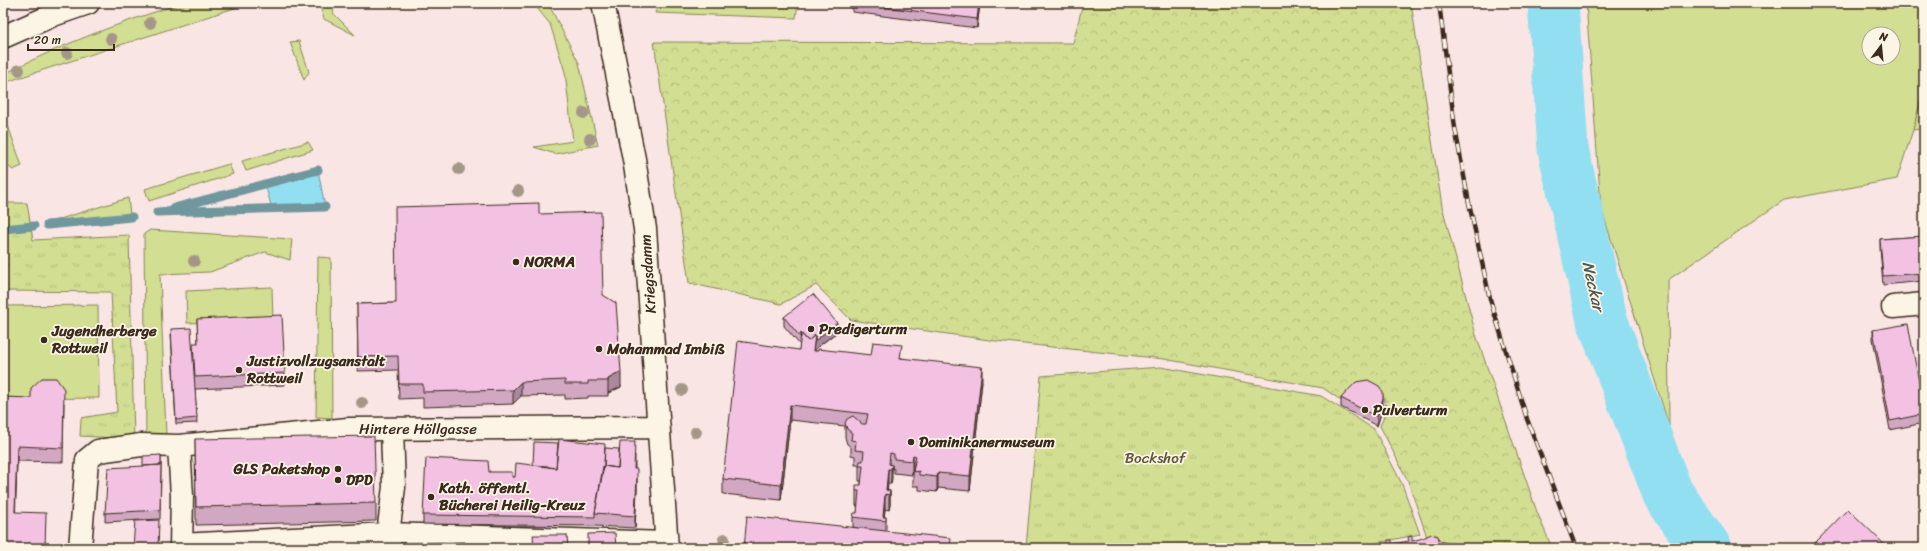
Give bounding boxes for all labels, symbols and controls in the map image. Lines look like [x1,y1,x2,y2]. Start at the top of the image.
scale bar [28,26,114,52]
north arrow [1861,26,1901,66]
text: N [1876,26,1890,47]
text: 20 m [34,29,61,51]
street label: Kriegsdamm [632,234,664,314]
place label: NORMA [523,249,575,275]
marker: NORMA [511,257,521,267]
water label: Neckar [1574,258,1614,316]
place label: Predigerturm [819,316,908,342]
place label: Jugendherberge Rottweil [51,318,157,361]
marker: Predigerturm [806,324,816,334]
marker: Jugendherberge Rottweil [39,335,49,345]
place label: Mohammad Imbiß [606,336,725,362]
marker: Mohammad Imbiß [594,344,604,354]
place label: Justizvollzugsanstalt Rottweil [246,348,386,391]
marker: Justizvollzugsanstalt Rottweil [234,365,244,375]
place label: Pulverturm [1373,397,1448,423]
marker: Pulverturm [1360,405,1370,415]
street label: Hintere Höllgasse [359,416,477,442]
place label: Dominikanermuseum [919,429,1055,455]
marker: Dominikanermuseum [906,437,916,447]
park label: Bockshof [1125,445,1187,471]
place label: GLS Paketshop [233,456,330,482]
marker: GLS Paketshop [333,464,343,474]
place label: DPD [346,467,373,493]
marker: DPD [333,475,343,485]
place label: Kath. öffentl. Bücherei Heilig-Kreuz [438,475,586,518]
marker: Kath. öffentl. Bücherei Heilig-Kreuz [426,492,436,502]

